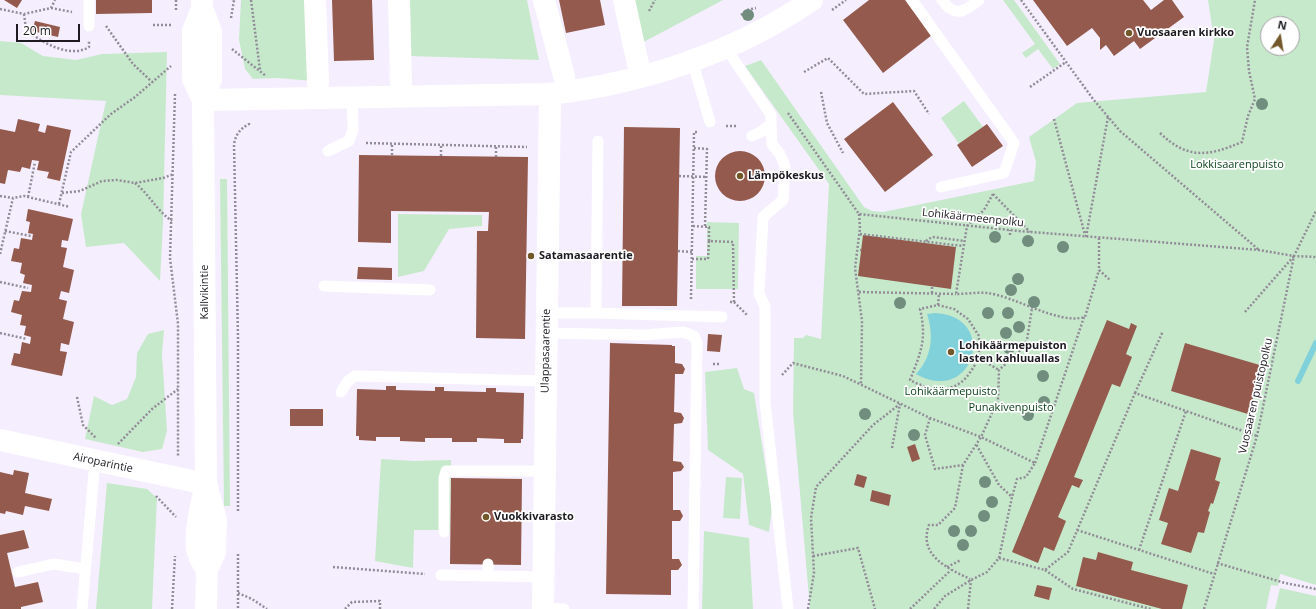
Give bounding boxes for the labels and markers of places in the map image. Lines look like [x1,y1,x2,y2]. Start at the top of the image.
place label: Vuosaaren kirkko [1137,26,1234,40]
marker: Vuosaaren kirkko [1124,28,1134,38]
place label: Lämpökeskus [748,169,824,183]
marker: Lämpökeskus [735,171,745,181]
place label: Satamasaarentie [539,249,633,263]
marker: Satamasaarentie [526,251,536,261]
place label: Lohikäärmepuiston lasten kahluuallas [959,339,1067,365]
marker: Lohikäärmepuiston lasten kahluuallas [946,347,956,357]
place label: Vuokkivarasto [494,510,574,524]
marker: Vuokkivarasto [481,512,491,522]

